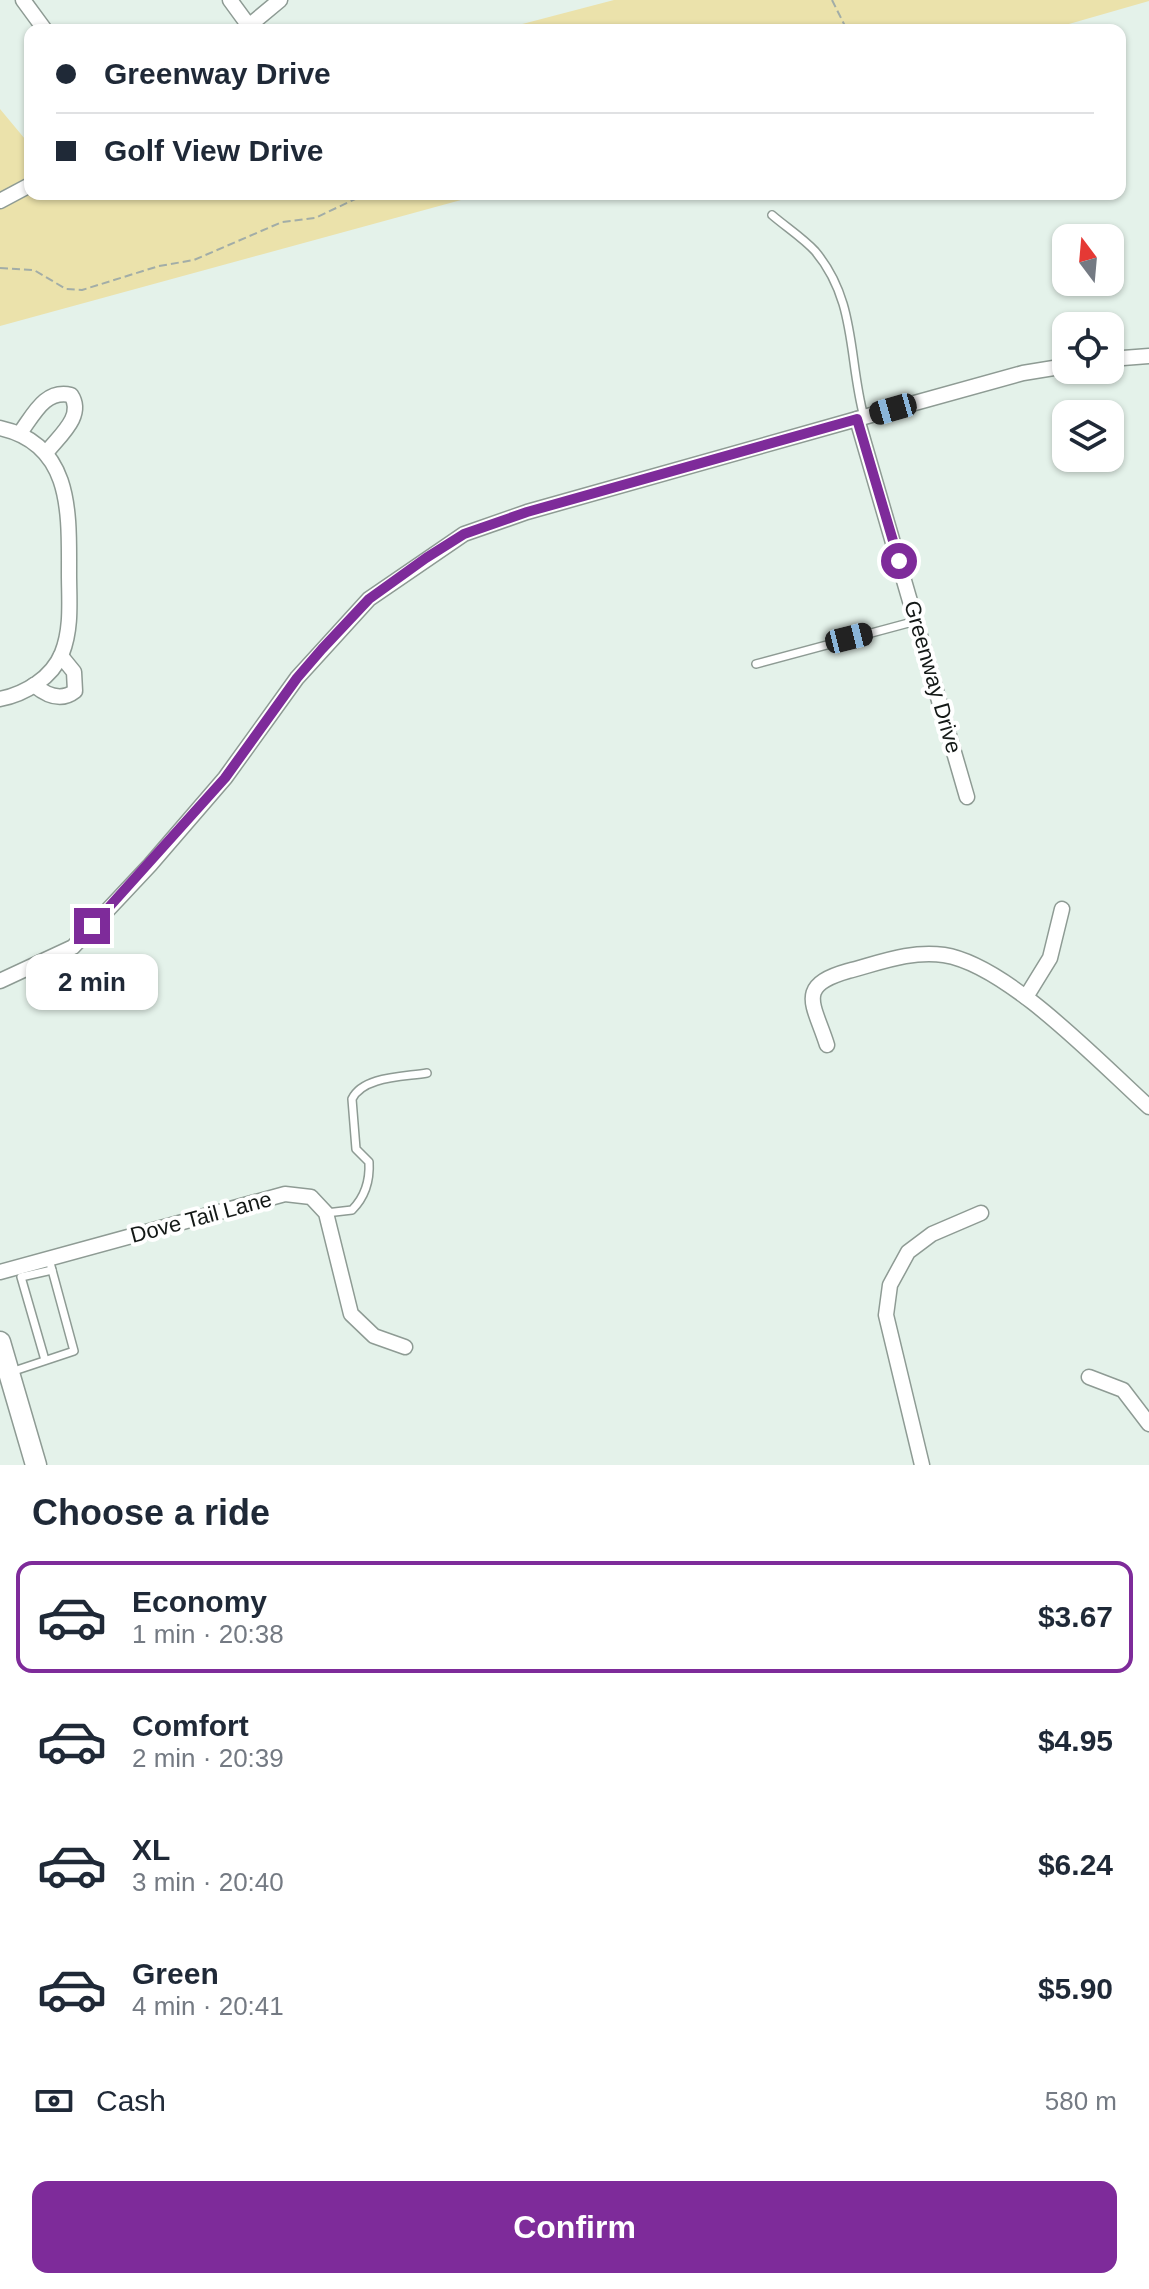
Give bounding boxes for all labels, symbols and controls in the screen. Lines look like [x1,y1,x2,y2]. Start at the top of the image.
text: Greenway Drive [104,57,331,90]
text: Golf View Drive [104,134,324,167]
north arrow [1052,224,1124,296]
map controls [1052,224,1124,472]
button: locate [1052,312,1124,384]
car [867,391,919,427]
button: layers [1052,400,1124,472]
route start [881,543,917,579]
street label: Greenway Drive [899,598,967,756]
car [823,621,875,655]
route end [74,908,110,944]
callout: 2 min [26,954,158,1010]
text: 2 min [58,967,126,997]
street label: Dove Tail Lane [128,1186,274,1248]
text: Choose a ride [32,1492,270,1533]
icon: car [36,1581,108,1653]
text: Economy [132,1585,267,1618]
text: $3.67 [1038,1600,1113,1633]
text: 1 min · 20:38 [132,1619,284,1649]
icon: car [36,1705,108,1777]
text: Comfort [132,1709,249,1742]
text: $4.95 [1038,1724,1113,1757]
text: 2 min · 20:39 [132,1743,284,1773]
icon: car [36,1829,108,1901]
text: XL [132,1833,170,1866]
text: $6.24 [1038,1848,1113,1881]
text: 3 min · 20:40 [132,1867,284,1897]
icon: car [36,1953,108,2025]
text: Green [132,1957,219,1990]
text: $5.90 [1038,1972,1113,2005]
text: 4 min · 20:41 [132,1991,284,2021]
icon: cash [32,2079,76,2123]
text: Cash [96,2084,166,2117]
text: 580 m [1045,2086,1117,2116]
button: Confirm [32,2181,1117,2273]

